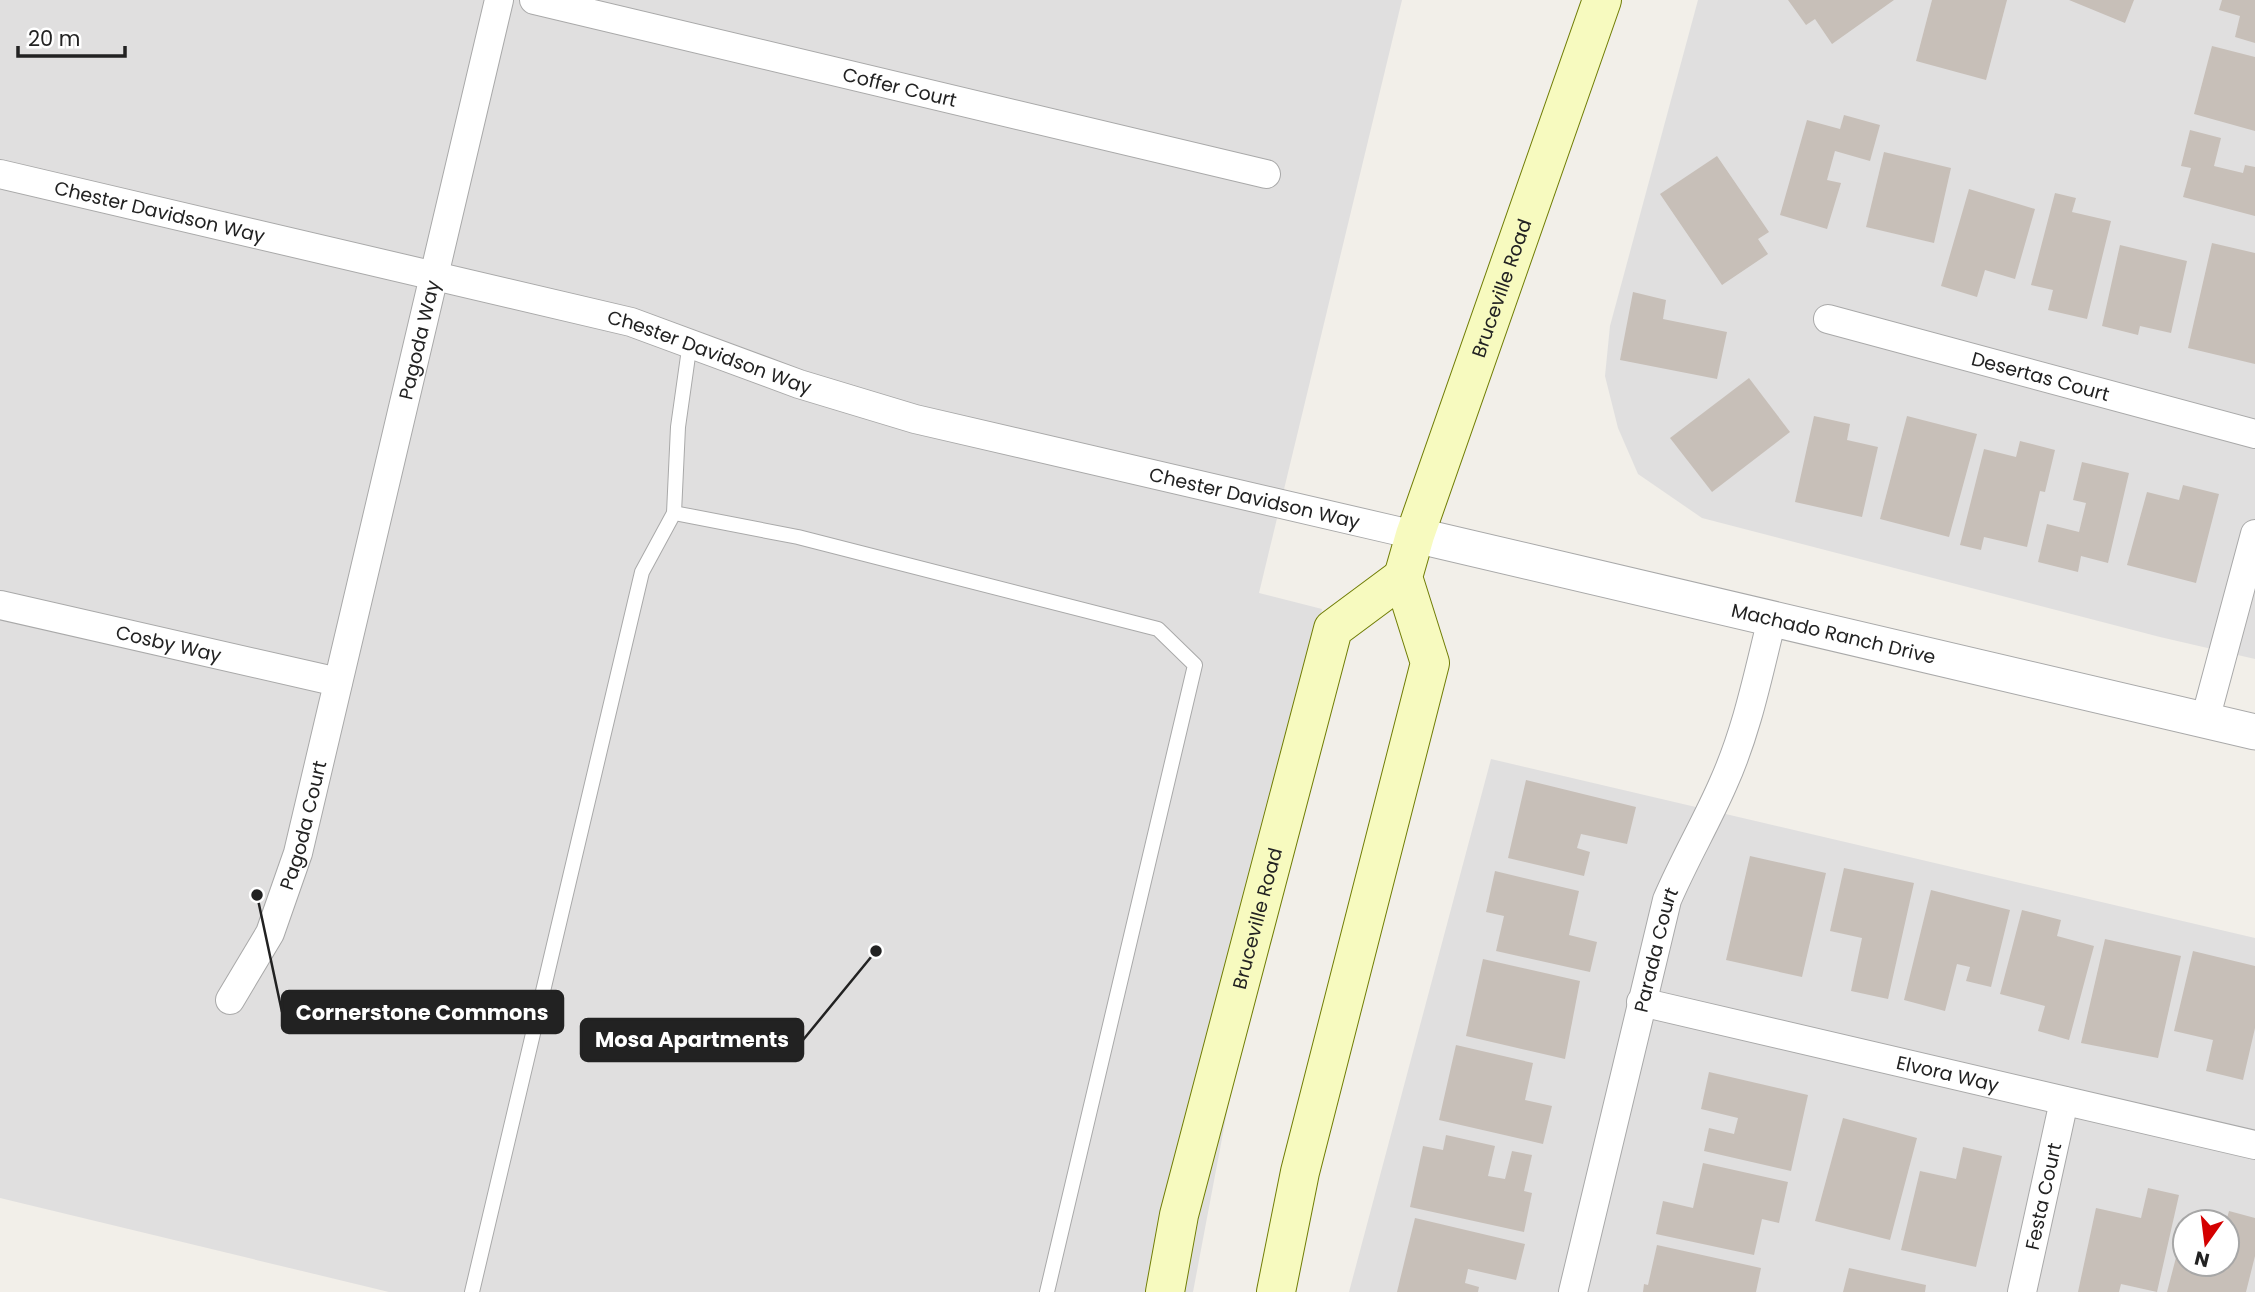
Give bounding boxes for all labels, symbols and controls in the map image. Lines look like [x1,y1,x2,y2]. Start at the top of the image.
scale bar [18,14,124,58]
text: 20 m [28,24,81,53]
street label: Coffer Court [840,60,960,114]
street label: Chester Davidson Way [52,174,268,249]
street label: Bruceville Road [1465,215,1538,361]
street label: Pagoda Way [392,277,446,402]
street label: Chester Davidson Way [605,303,815,401]
street label: Desertas Court [1968,345,2112,408]
street label: Chester Davidson Way [1147,460,1363,535]
street label: Machado Ranch Drive [1729,596,1938,670]
street label: Cosby Way [113,618,224,669]
street label: Pagoda Court [273,758,333,893]
street label: Bruceville Road [1225,845,1288,992]
street label: Parada Court [1627,883,1684,1015]
callout: Cornerstone Commons [282,991,563,1033]
text: Cornerstone Commons [296,998,548,1027]
callout: Mosa Apartments [581,1019,803,1061]
text: Mosa Apartments [595,1025,789,1054]
street label: Elvora Way [1894,1048,2002,1099]
street label: Festa Court [2018,1140,2068,1252]
north arrow [2171,1208,2241,1278]
text: N [2192,1244,2212,1274]

